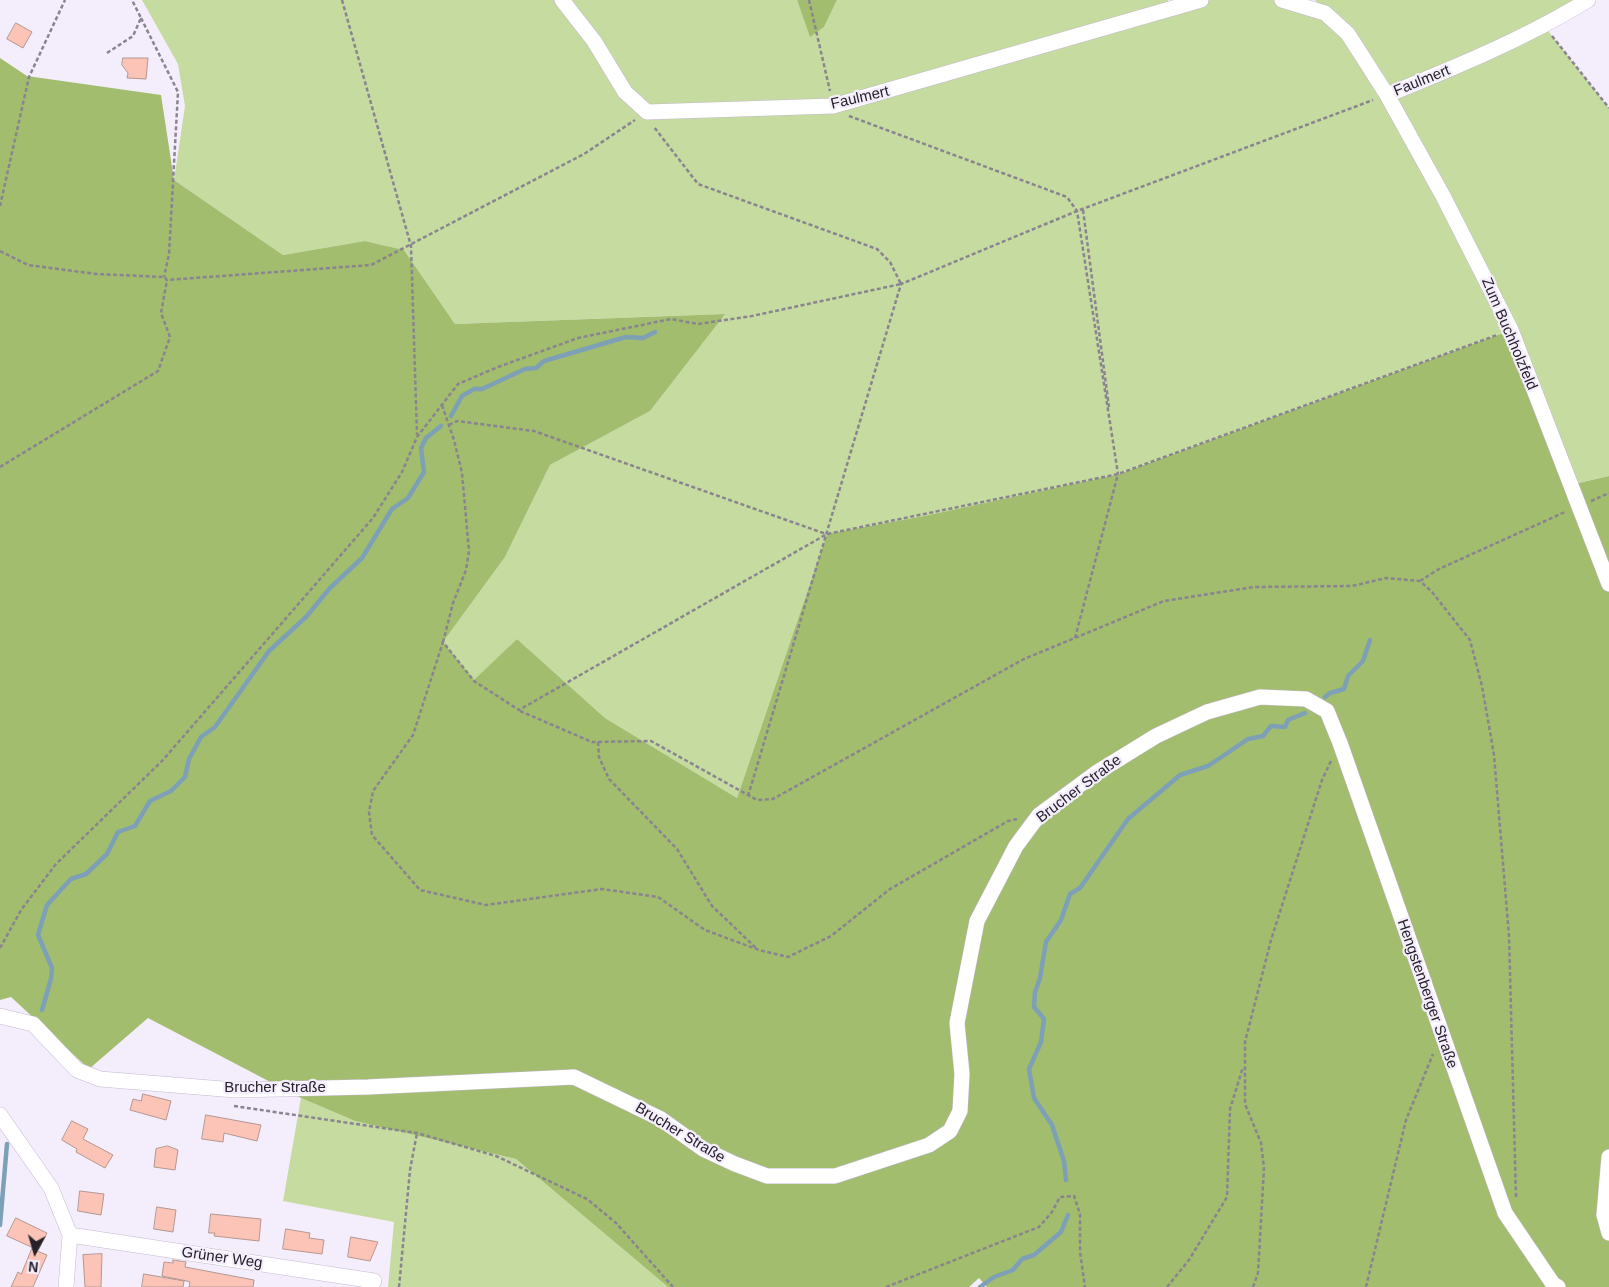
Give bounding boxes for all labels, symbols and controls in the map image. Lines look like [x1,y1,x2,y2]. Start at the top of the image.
street label: Faulmert [1391,62,1453,100]
street label: Faulmert [829,83,891,113]
street label: Zum Buchholzfeld [1477,275,1541,393]
street label: Brucher Straße [1033,751,1125,827]
street label: Hengstenberger Straße [1393,917,1461,1071]
street label: Brucher Straße [224,1079,326,1097]
street label: Brucher Straße [632,1099,728,1167]
north arrow [10,1227,60,1277]
street label: Grüner Weg [180,1243,264,1273]
text: N [28,1258,39,1275]

